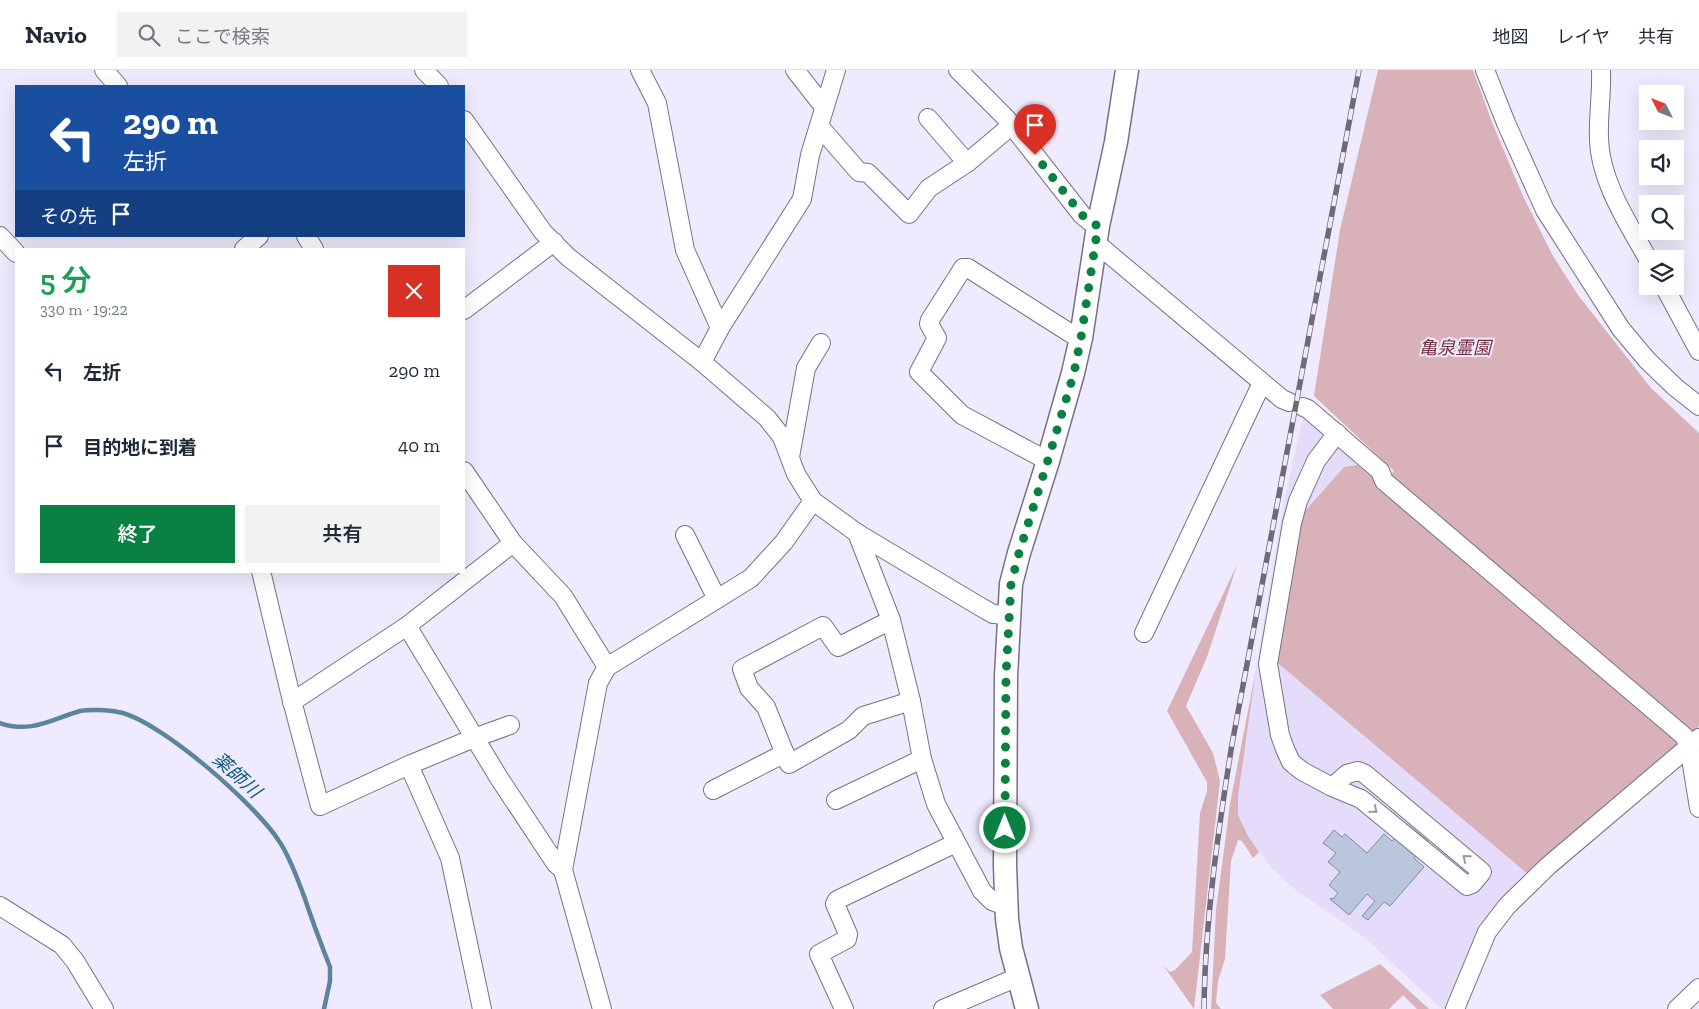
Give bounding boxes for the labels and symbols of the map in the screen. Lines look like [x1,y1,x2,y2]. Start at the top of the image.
north arrow [1639,85,1684,130]
pin [1014,104,1056,155]
park label: 亀泉霊園 [1419,337,1494,359]
water label: 薬師川 [208,747,267,804]
position arrow [978,801,1030,853]
one-way arrow [1368,805,1377,813]
one-way arrow [1463,855,1472,864]

